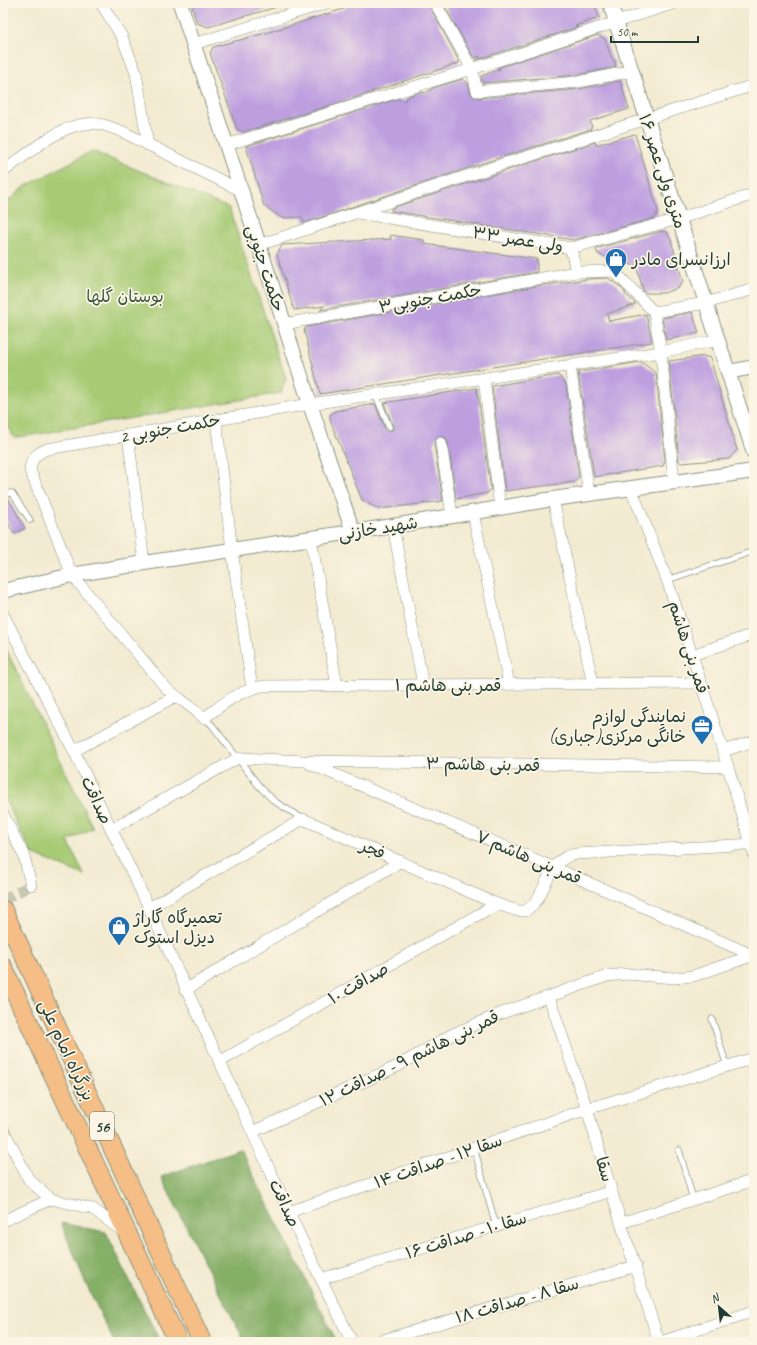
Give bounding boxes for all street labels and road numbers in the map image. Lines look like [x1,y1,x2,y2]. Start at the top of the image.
street label: ۱۶ متری ولی عصر [634,111,691,231]
street label: حکمت جنوبی [241,222,289,315]
street label: ولی عصر ۳۳ [471,222,565,257]
street label: حکمت جنوبی۳ [377,279,483,319]
street label: حکمت جنوبی 2 [118,409,222,449]
street label: شهید خازنی [337,512,419,545]
street label: قمر بنی هاشم [662,598,713,697]
street label: قمر بنی هاشم ۱ [395,675,501,698]
street label: قمر بنی هاشم ۳ [426,753,540,778]
street label: صداقت [76,773,117,828]
street label: قمر بنی هاشم ۷ [472,826,585,891]
street label: فجر [355,834,389,864]
street label: صداقت ۱۰ [324,958,392,1009]
street label: بزرگراه امام علی [32,996,99,1105]
street label: قمر بنی هاشم ۹ - صداقت ۱۲ [316,1006,503,1113]
road number: 56 [90,1112,114,1140]
street label: سقا ۱۲ - صداقت ۱۴ [371,1130,505,1193]
street label: سقا [591,1154,618,1184]
street label: صداقت [264,1176,305,1231]
street label: سقا ۱۰ - صداقت ۱۶ [403,1207,529,1264]
street label: سقا ۸ - صداقت ۱۸ [453,1273,581,1328]

